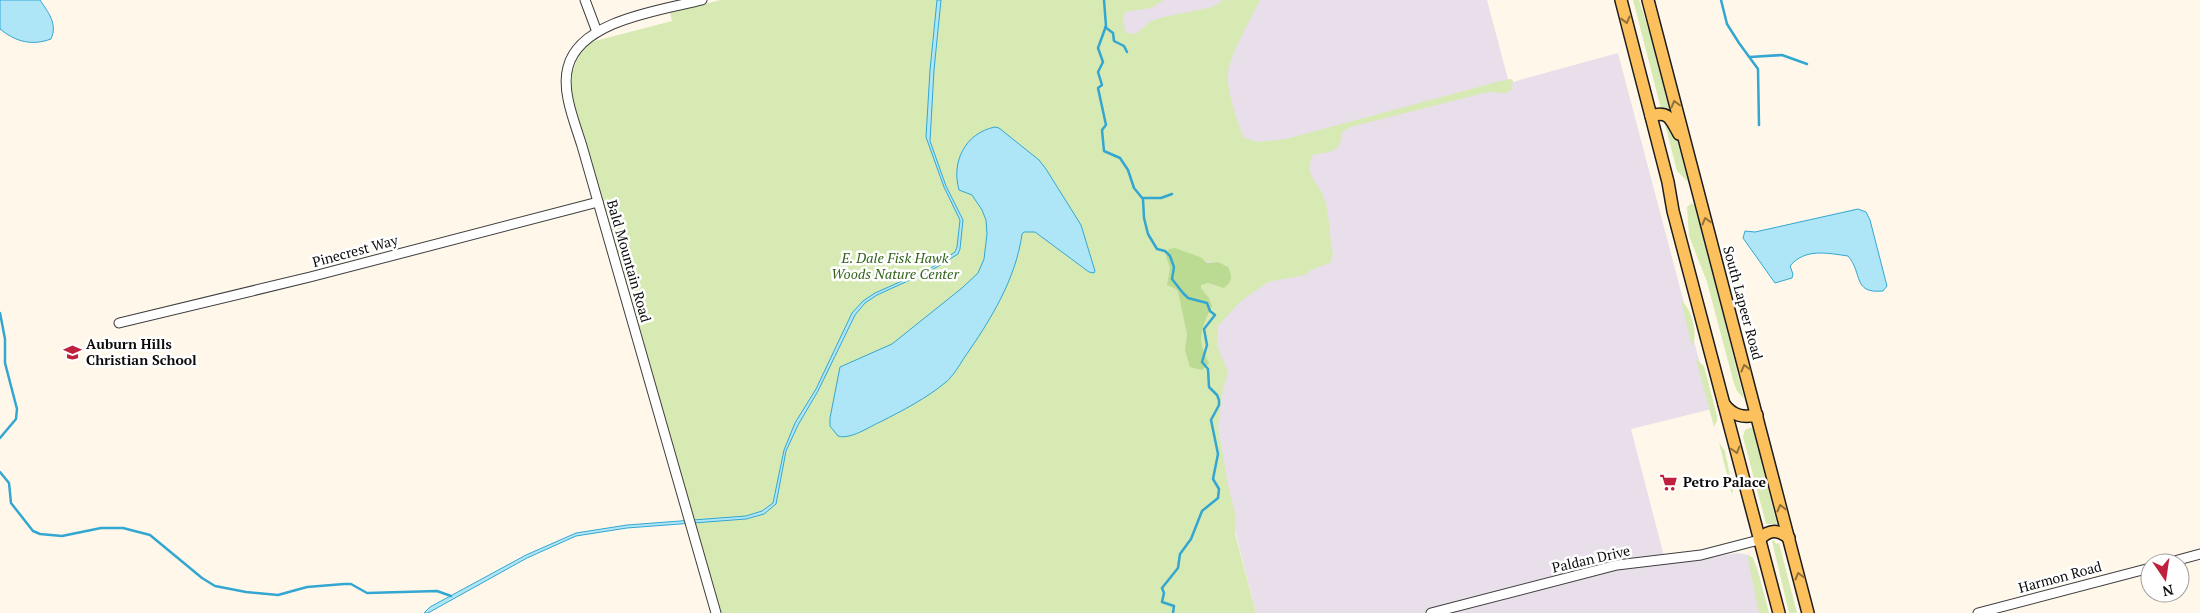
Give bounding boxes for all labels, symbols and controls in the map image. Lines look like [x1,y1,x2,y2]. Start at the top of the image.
one-way arrow [1620,16,1631,25]
one-way arrow [1670,100,1681,108]
street label: Bald Mountain Road [603,197,656,325]
one-way arrow [1701,217,1712,226]
street label: Pinecrest Way [310,230,401,271]
street label: South Lapeer Road [1719,244,1768,362]
park label: E. Dale Fisk Hawk Woods Nature Center [831,248,959,283]
place label: Auburn Hills Christian School [86,334,197,369]
school or university icon: Auburn Hills Christian School [62,342,82,362]
one-way arrow [1740,364,1751,373]
one-way arrow [1730,445,1740,453]
supermarket icon: Petro Palace [1659,472,1679,492]
place label: Petro Palace [1683,472,1766,491]
one-way arrow [1776,503,1787,512]
street label: Paldan Drive [1550,540,1632,577]
north arrow [2140,553,2190,603]
street label: Harmon Road [2016,556,2104,597]
one-way arrow [1794,571,1805,580]
text: N [2160,581,2175,602]

